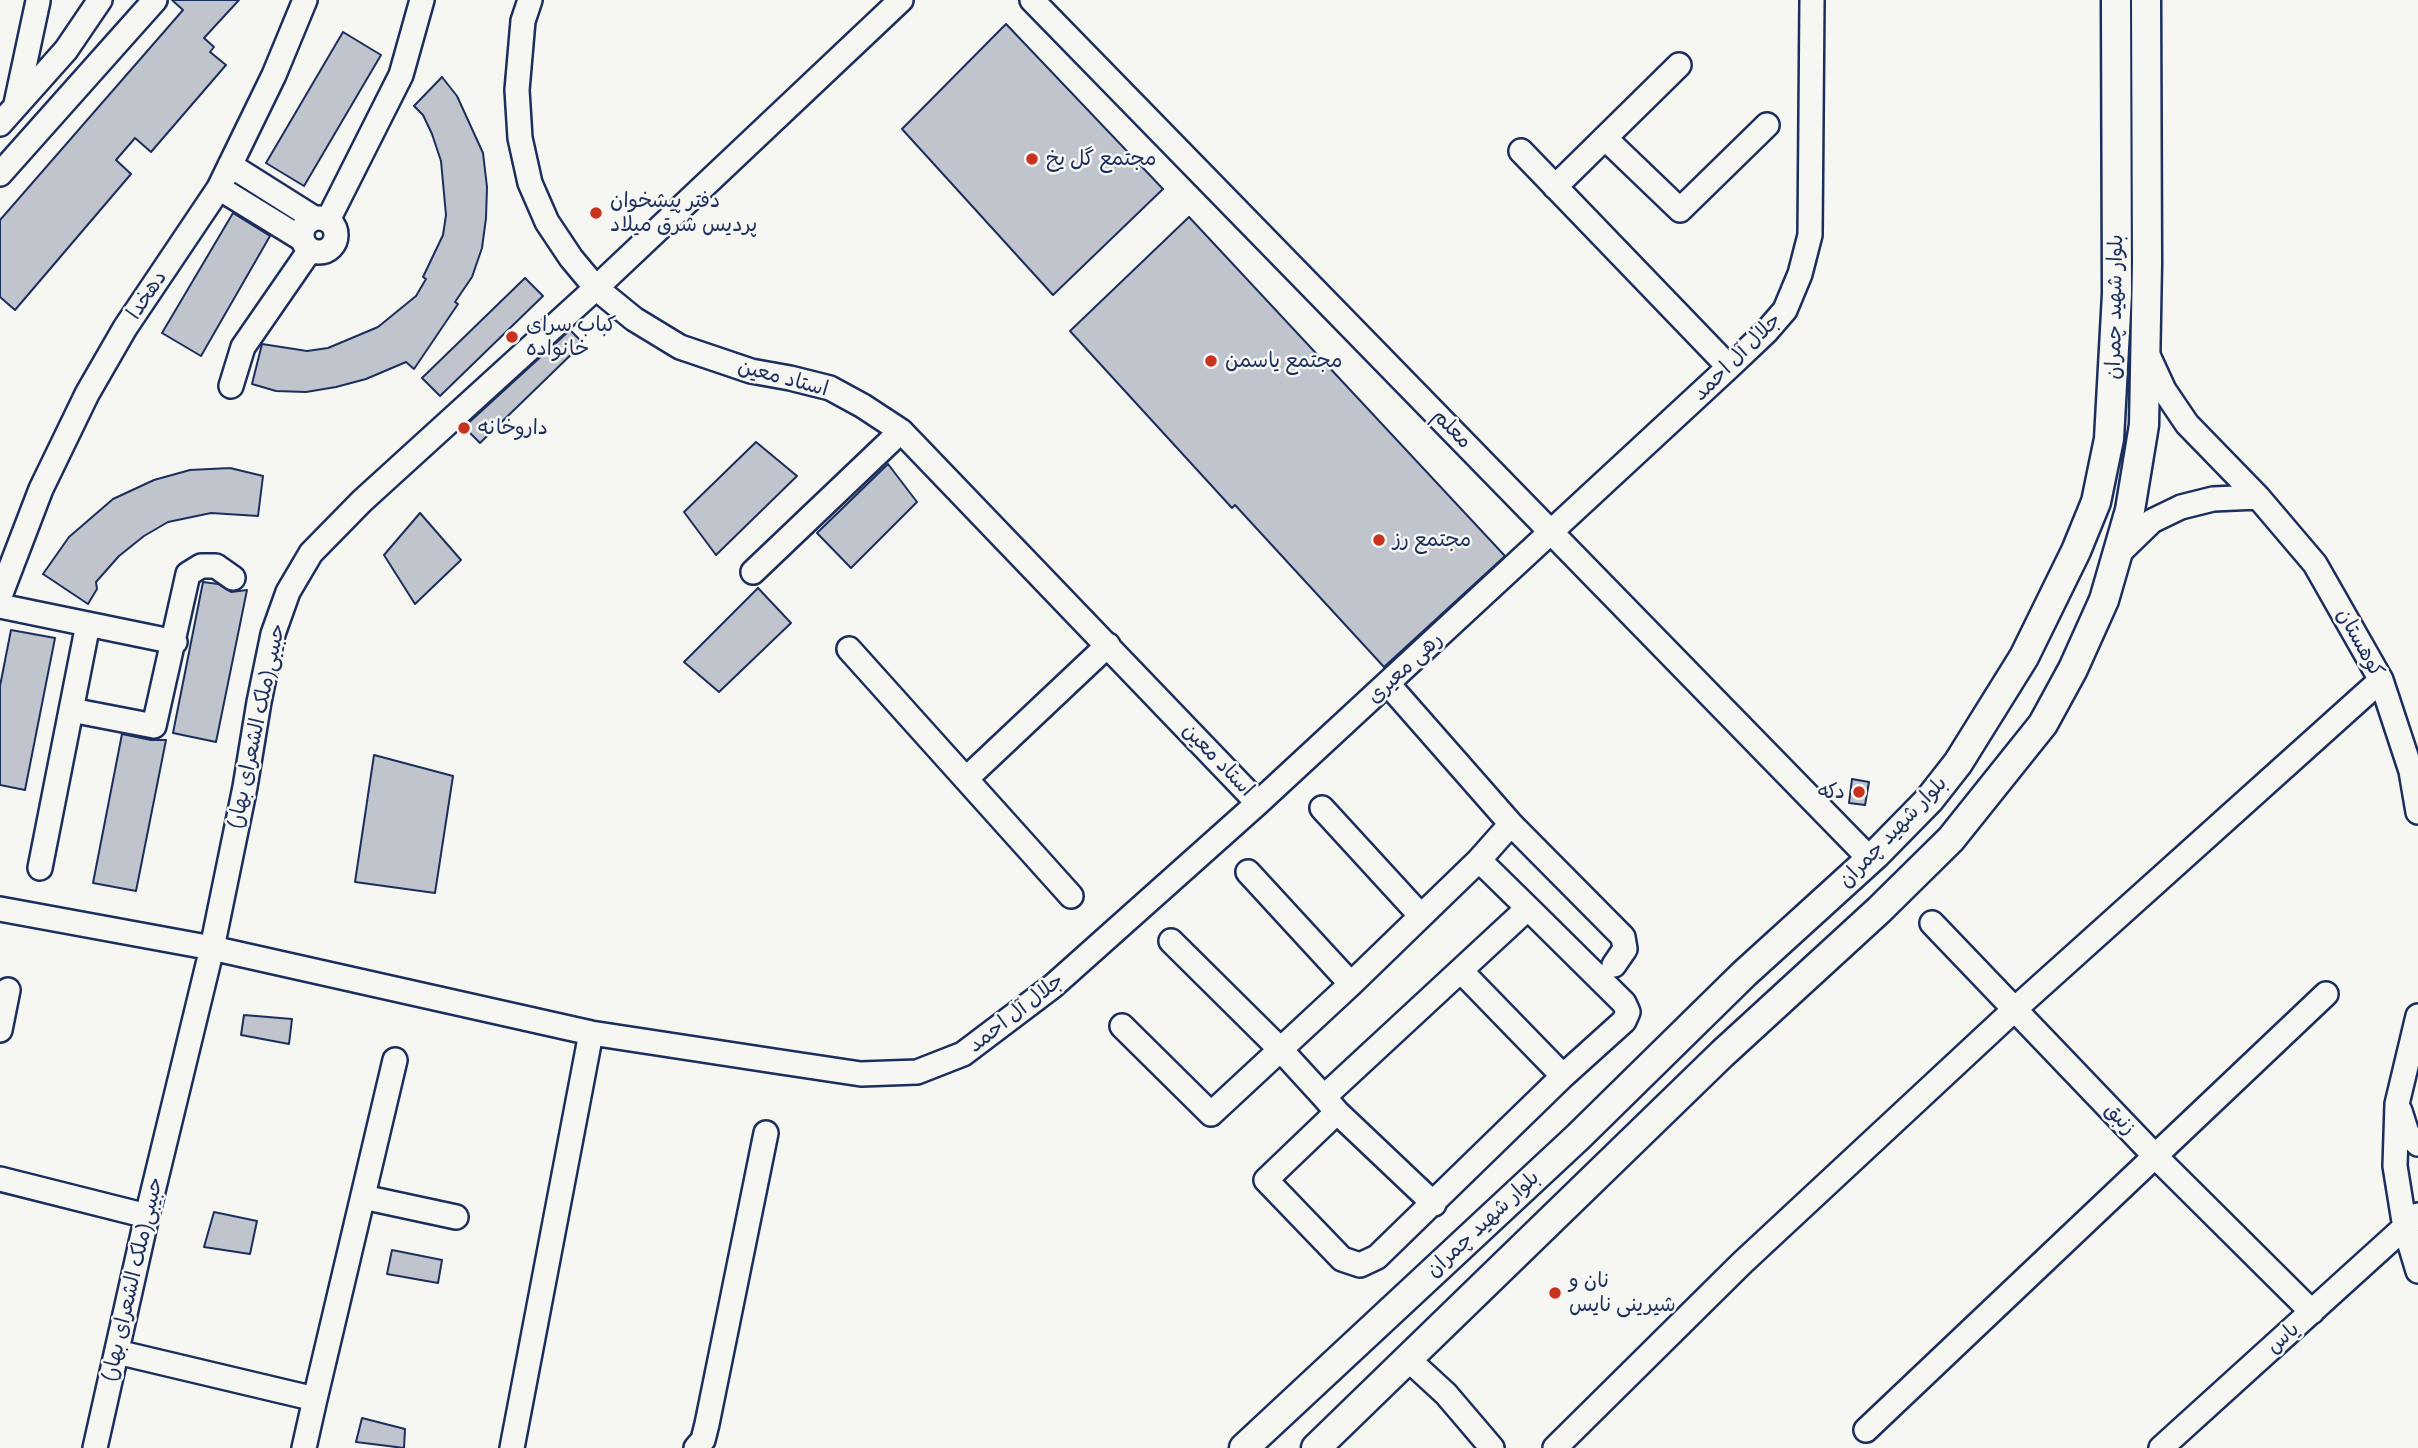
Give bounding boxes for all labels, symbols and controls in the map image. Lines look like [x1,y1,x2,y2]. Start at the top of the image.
place label: مجتمع گل یخ [1046,146,1157,172]
marker: مجتمع گل یخ [1024,151,1040,167]
place label: دفتر پیشخوان پردیس شرق میلاد [610,188,757,238]
marker: دفتر پیشخوان پردیس شرق میلاد [588,205,604,221]
street label: بلوار شهید چمران [2101,234,2129,380]
street label: دهخدا [122,266,172,324]
street label: جلال آل احمد [1688,308,1786,406]
place label: کباب سرای خانواده [526,312,617,362]
marker: کباب سرای خانواده [504,329,520,345]
place label: مجتمع یاسمن [1225,348,1343,374]
marker: مجتمع یاسمن [1203,353,1219,369]
street label: استاد معین [735,354,831,402]
street label: معلم [1427,404,1477,454]
place label: داروخانه [478,415,548,441]
marker: داروخانه [456,420,472,436]
place label: مجتمع رز [1393,527,1471,553]
marker: مجتمع رز [1371,532,1387,548]
street label: کوهستان [2331,604,2389,682]
street label: حبیبی(ملک الشعرای بهار) [223,621,291,831]
street label: رهی معیری [1362,627,1448,709]
street label: استاد معین [1177,718,1259,802]
street label: بلوار شهید چمران [1833,771,1953,893]
place label: دکه [1818,779,1845,805]
marker: دکه [1851,784,1867,800]
street label: جلال آل احمد [963,968,1069,1058]
street label: زنبق [2099,1098,2141,1140]
street label: بلوار شهید چمران [1421,1165,1545,1283]
street label: حبیبی(ملک الشعرای بهار) [97,1174,169,1384]
place label: نان و شیرینی نایس [1569,1268,1676,1318]
marker: نان و شیرینی نایس [1547,1285,1563,1301]
street label: یاس [2261,1317,2305,1359]

